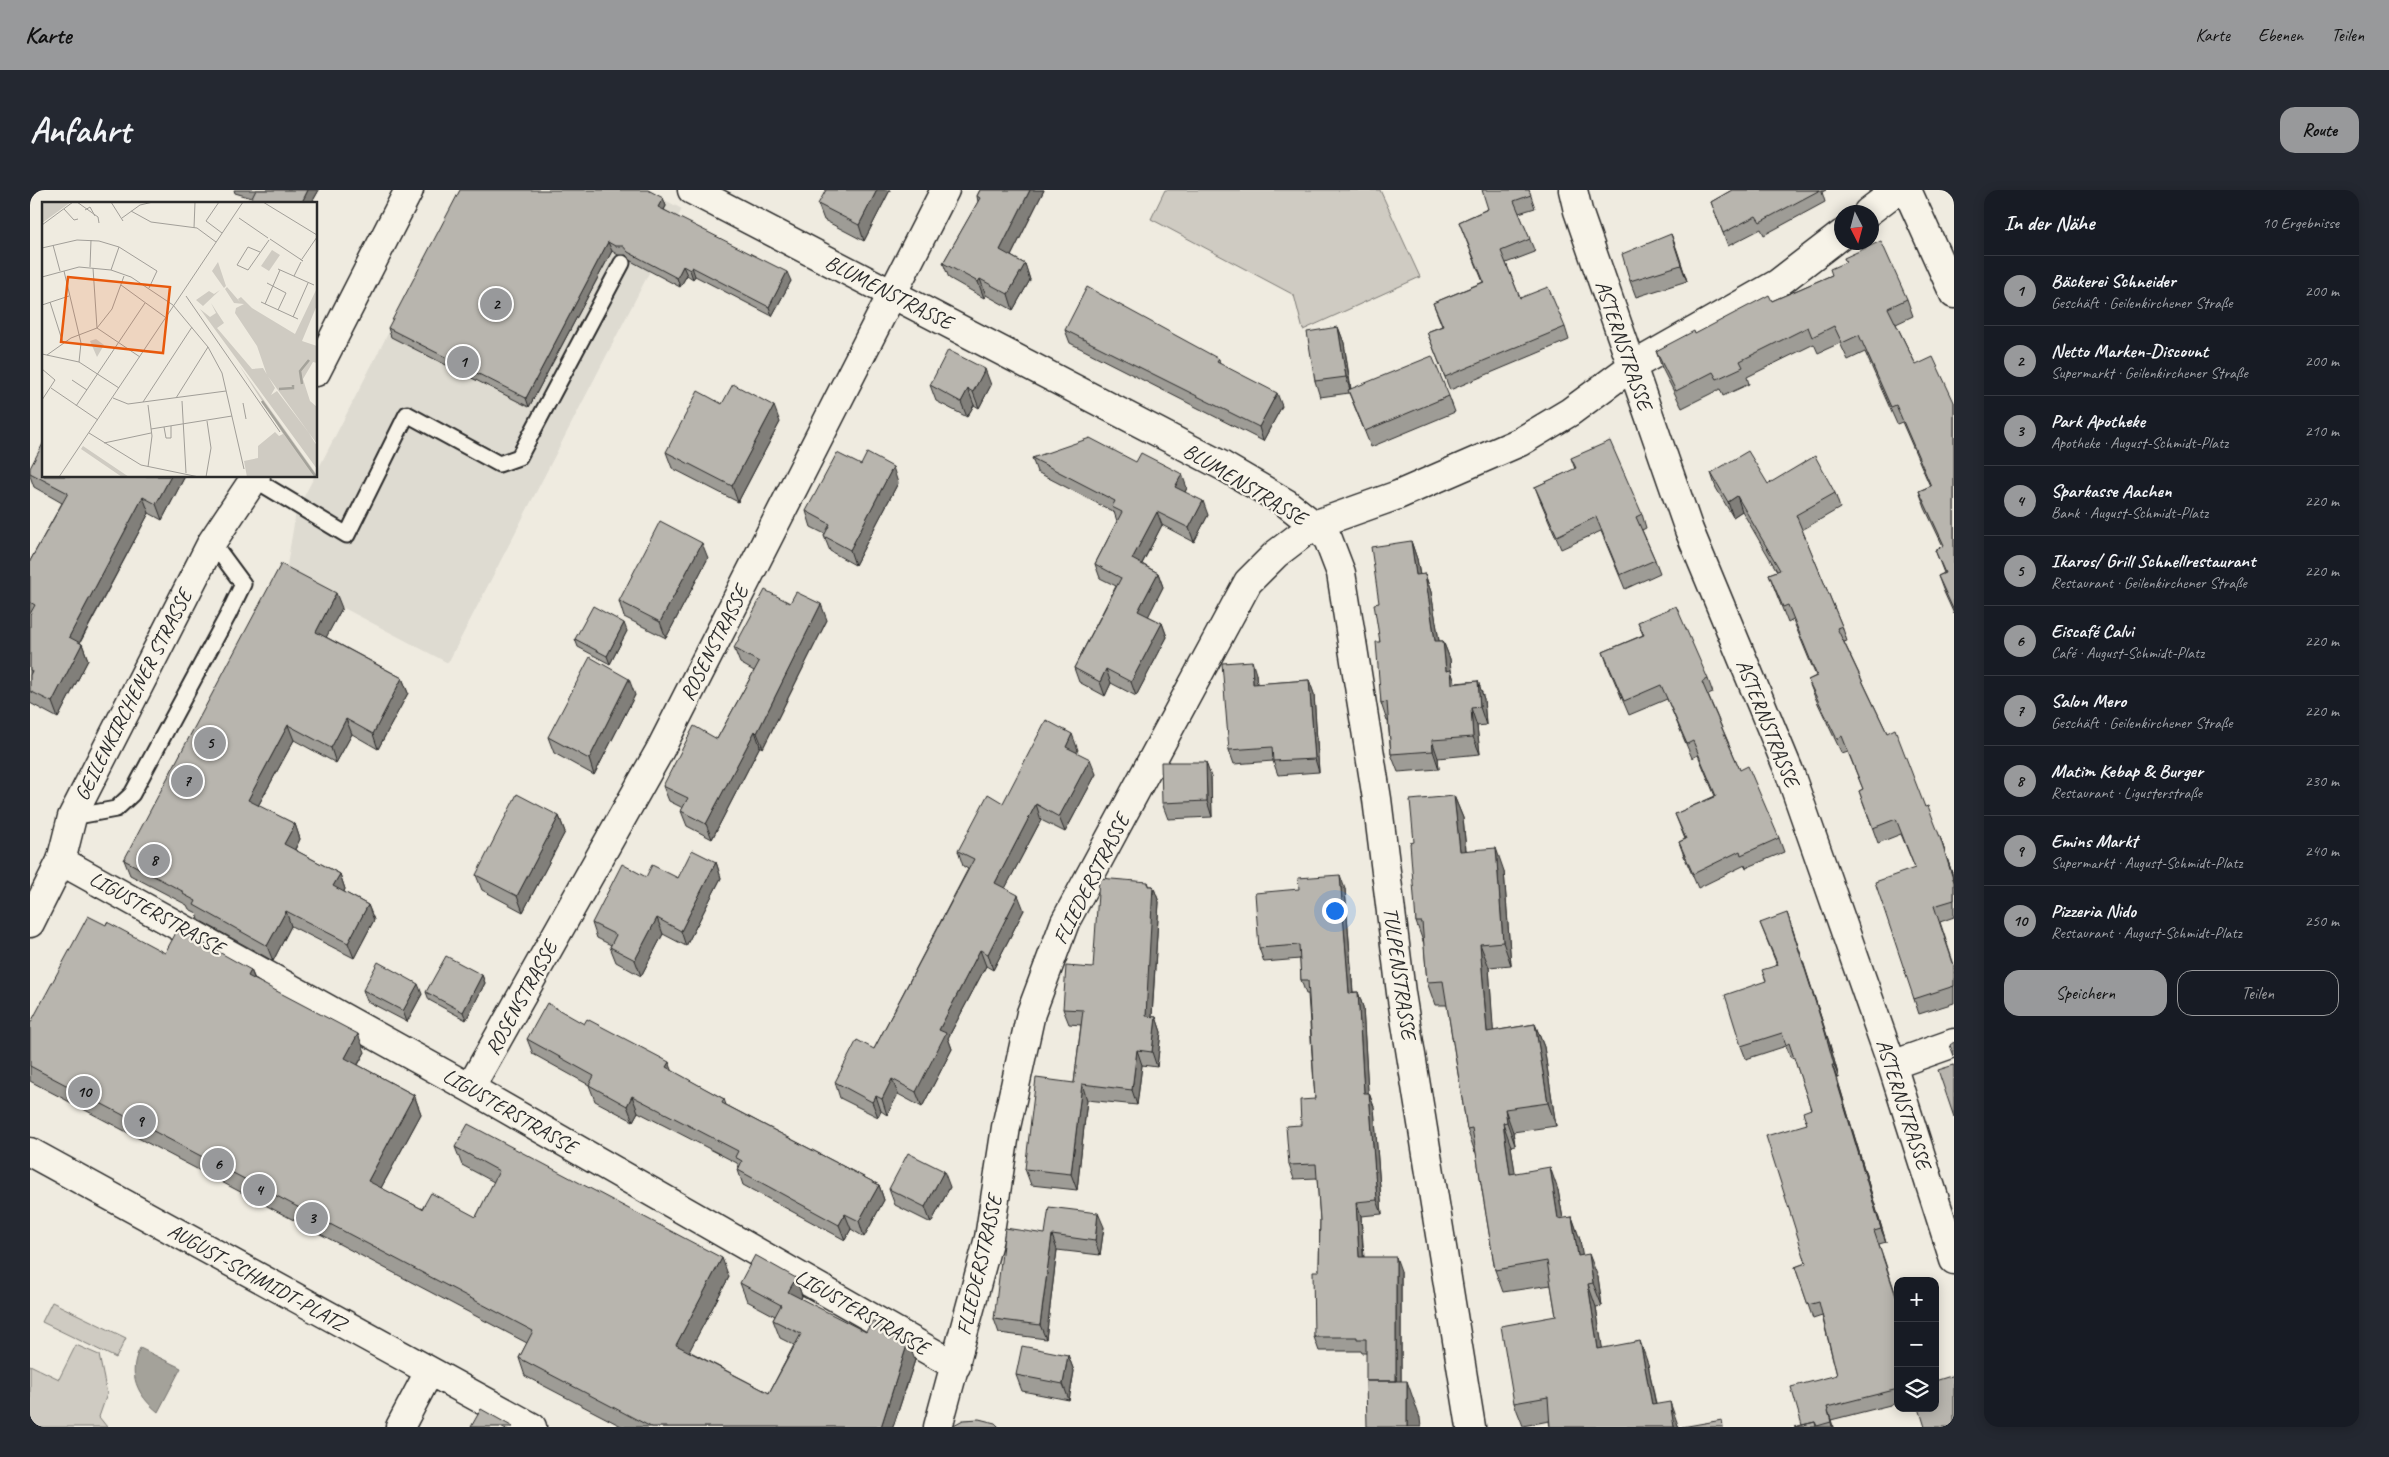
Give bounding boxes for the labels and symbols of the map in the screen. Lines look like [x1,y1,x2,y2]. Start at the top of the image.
inset map [42,202,318,478]
north arrow [1834,205,1879,250]
street label: BLUMENSTRASSE [821,249,959,336]
street label: ASTERNSTRASSE [1590,277,1659,416]
pin: 2 [480,285,512,323]
pin: 1 [447,343,479,381]
street label: BLUMENSTRASSE [1179,437,1314,532]
street label: ROSENSTRASSE [674,579,755,705]
street label: GEILENKIRCHENER STRASSE [68,583,199,805]
street label: ASTERNSTRASSE [1731,656,1806,793]
pin: 5 [194,724,226,762]
pin: 7 [171,762,203,800]
street label: FLIEDERSTRASSE [1047,807,1136,949]
pin: 8 [138,841,170,879]
street label: LIGUSTERSTRASSE [85,865,231,962]
your location [1322,898,1348,924]
street label: TULPENSTRASSE [1378,905,1423,1043]
street label: ROSENSTRASSE [479,934,564,1059]
street label: ASTERNSTRASSE [1871,1036,1938,1175]
street label: LIGUSTERSTRASSE [439,1062,584,1161]
pin: 10 [68,1073,100,1111]
pin: 9 [124,1102,156,1140]
pin: 6 [202,1145,234,1183]
pin: 4 [243,1171,275,1209]
street label: FLIEDERSTRASSE [950,1190,1008,1337]
pin: 3 [296,1199,328,1237]
street label: AUGUST-SCHMIDT-PLATZ [164,1217,353,1338]
street label: LIGUSTERSTRASSE [791,1263,936,1362]

